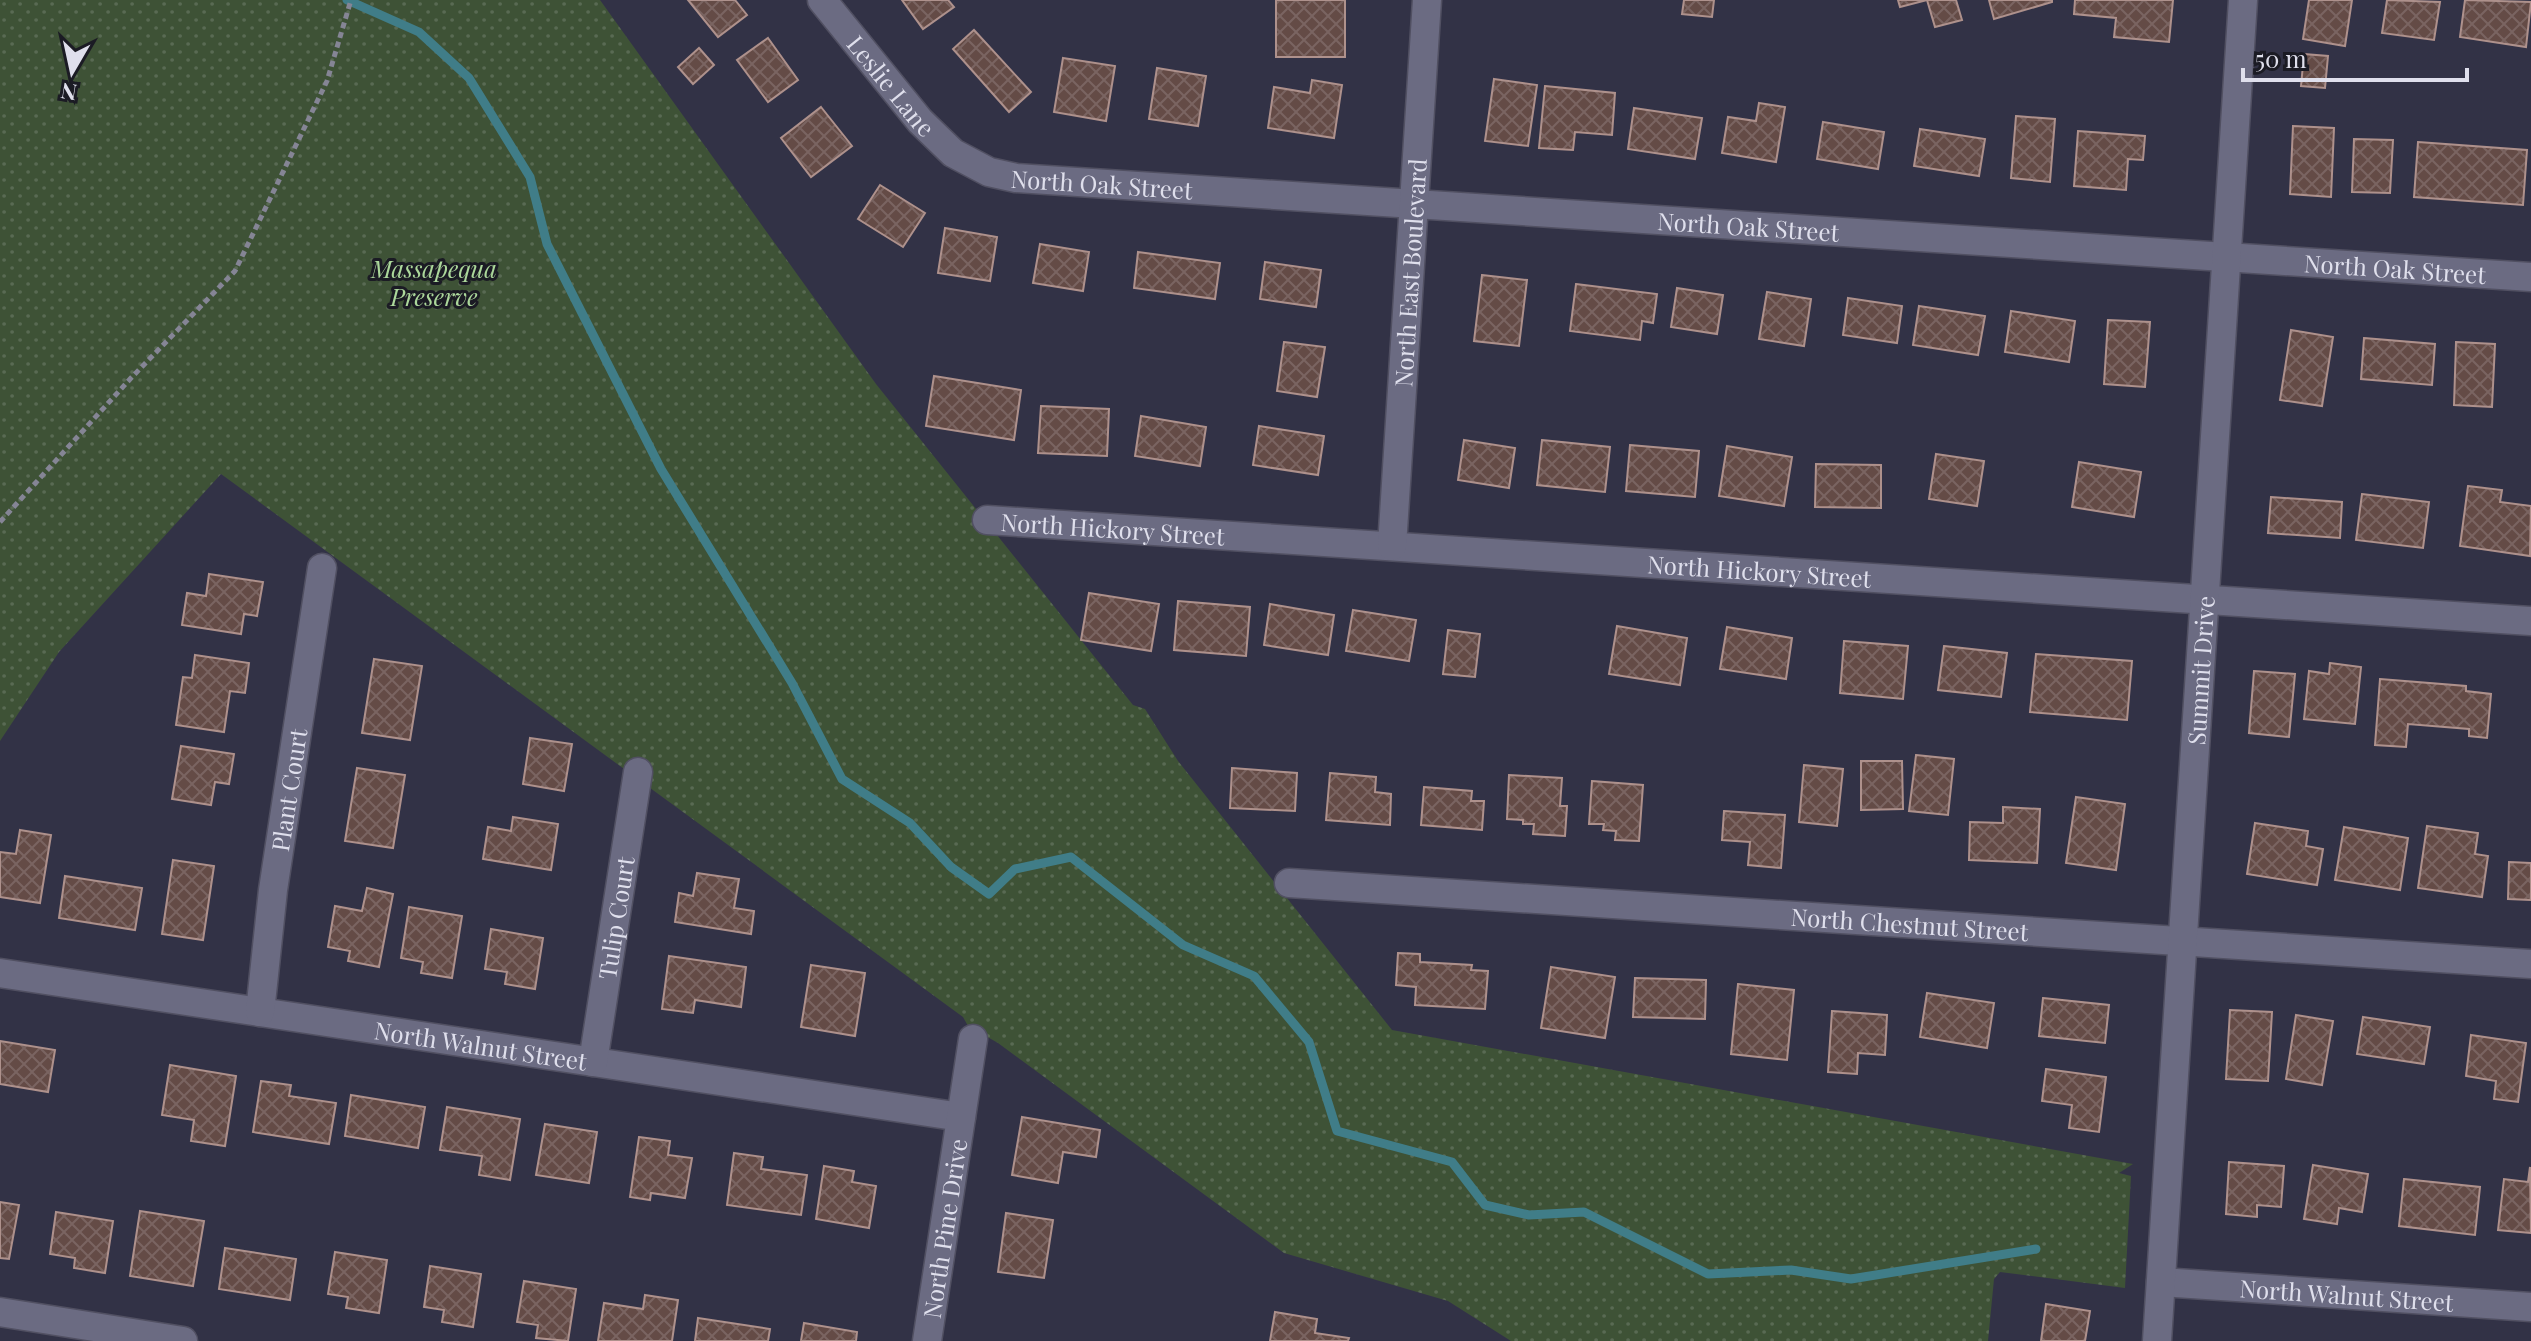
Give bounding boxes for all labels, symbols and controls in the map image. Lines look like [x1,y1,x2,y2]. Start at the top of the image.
street label: Leslie Lane [841,28,942,143]
north arrow [32,32,112,112]
scale bar [2243,32,2467,82]
text: 50 m [2255,42,2307,74]
text: N [58,77,79,109]
street label: North East Boulevard [1386,157,1433,388]
street label: North Oak Street [1010,162,1194,206]
street label: North Oak Street [1656,204,1841,248]
street label: North Oak Street [2303,246,2487,290]
park label: Massapequa Preserve [370,252,497,312]
street label: North Hickory Street [1000,505,1226,552]
street label: North Hickory Street [1646,547,1873,594]
street label: Summit Drive [2179,595,2221,746]
street label: Plant Court [263,726,313,853]
street label: Tulip Court [590,854,641,981]
street label: North Chestnut Street [1790,900,2030,947]
street label: North Walnut Street [372,1013,590,1077]
street label: North Pine Drive [915,1136,974,1320]
street label: North Walnut Street [2239,1271,2455,1318]

